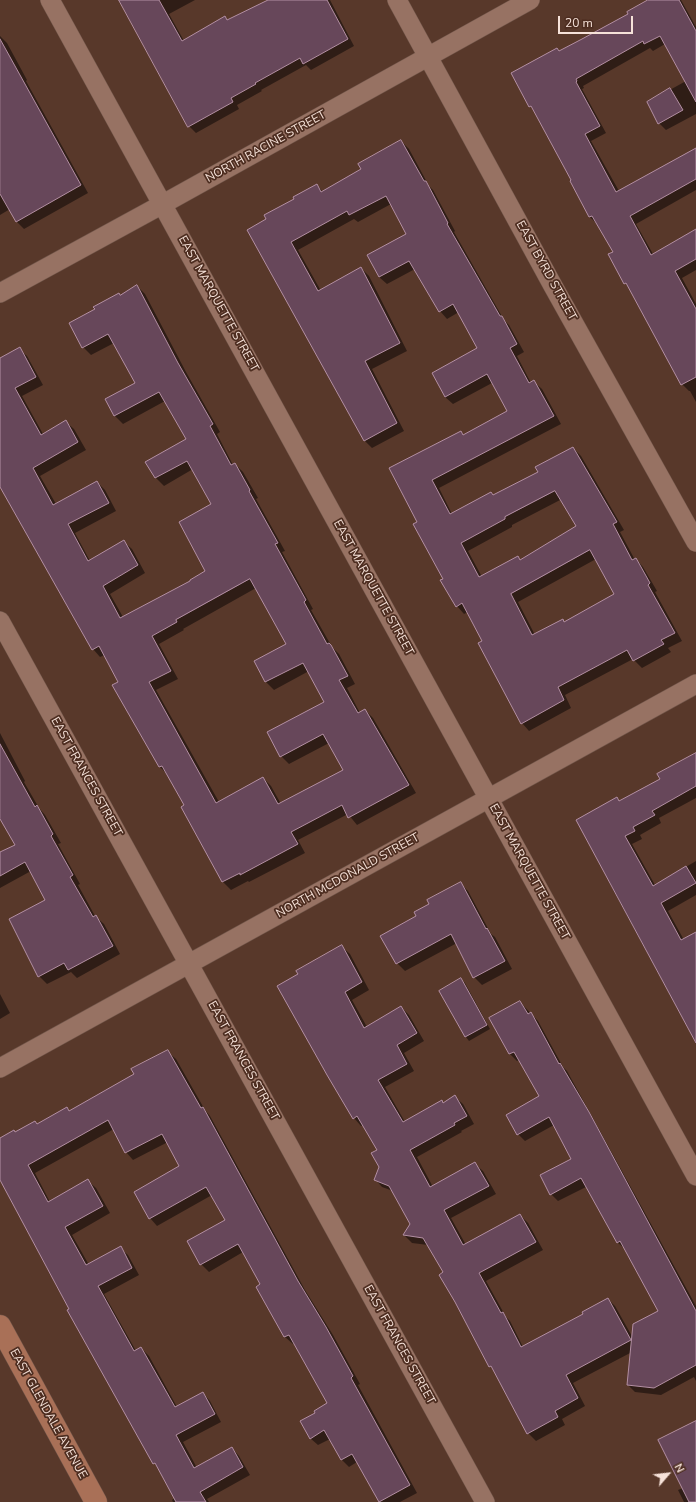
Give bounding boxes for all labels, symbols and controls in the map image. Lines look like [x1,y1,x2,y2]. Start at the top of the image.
scale bar [560,8,635,34]
text: 20 m [565,15,593,31]
street label: NORTH RACINE STREET [203,108,329,186]
street label: EAST BYRD STREET [513,219,579,323]
street label: EAST MARQUETTE STREET [175,234,261,374]
street label: EAST MARQUETTE STREET [330,518,416,658]
street label: EAST FRANCES STREET [47,715,125,839]
street label: EAST MARQUETTE STREET [486,802,572,942]
street label: NORTH MCDONALD STREET [274,831,422,921]
street label: EAST FRANCES STREET [204,999,282,1123]
street label: EAST FRANCES STREET [360,1283,438,1407]
street label: EAST GLENDALE AVENUE [6,1347,90,1481]
north arrow [648,1454,688,1494]
text: N [670,1461,688,1475]

